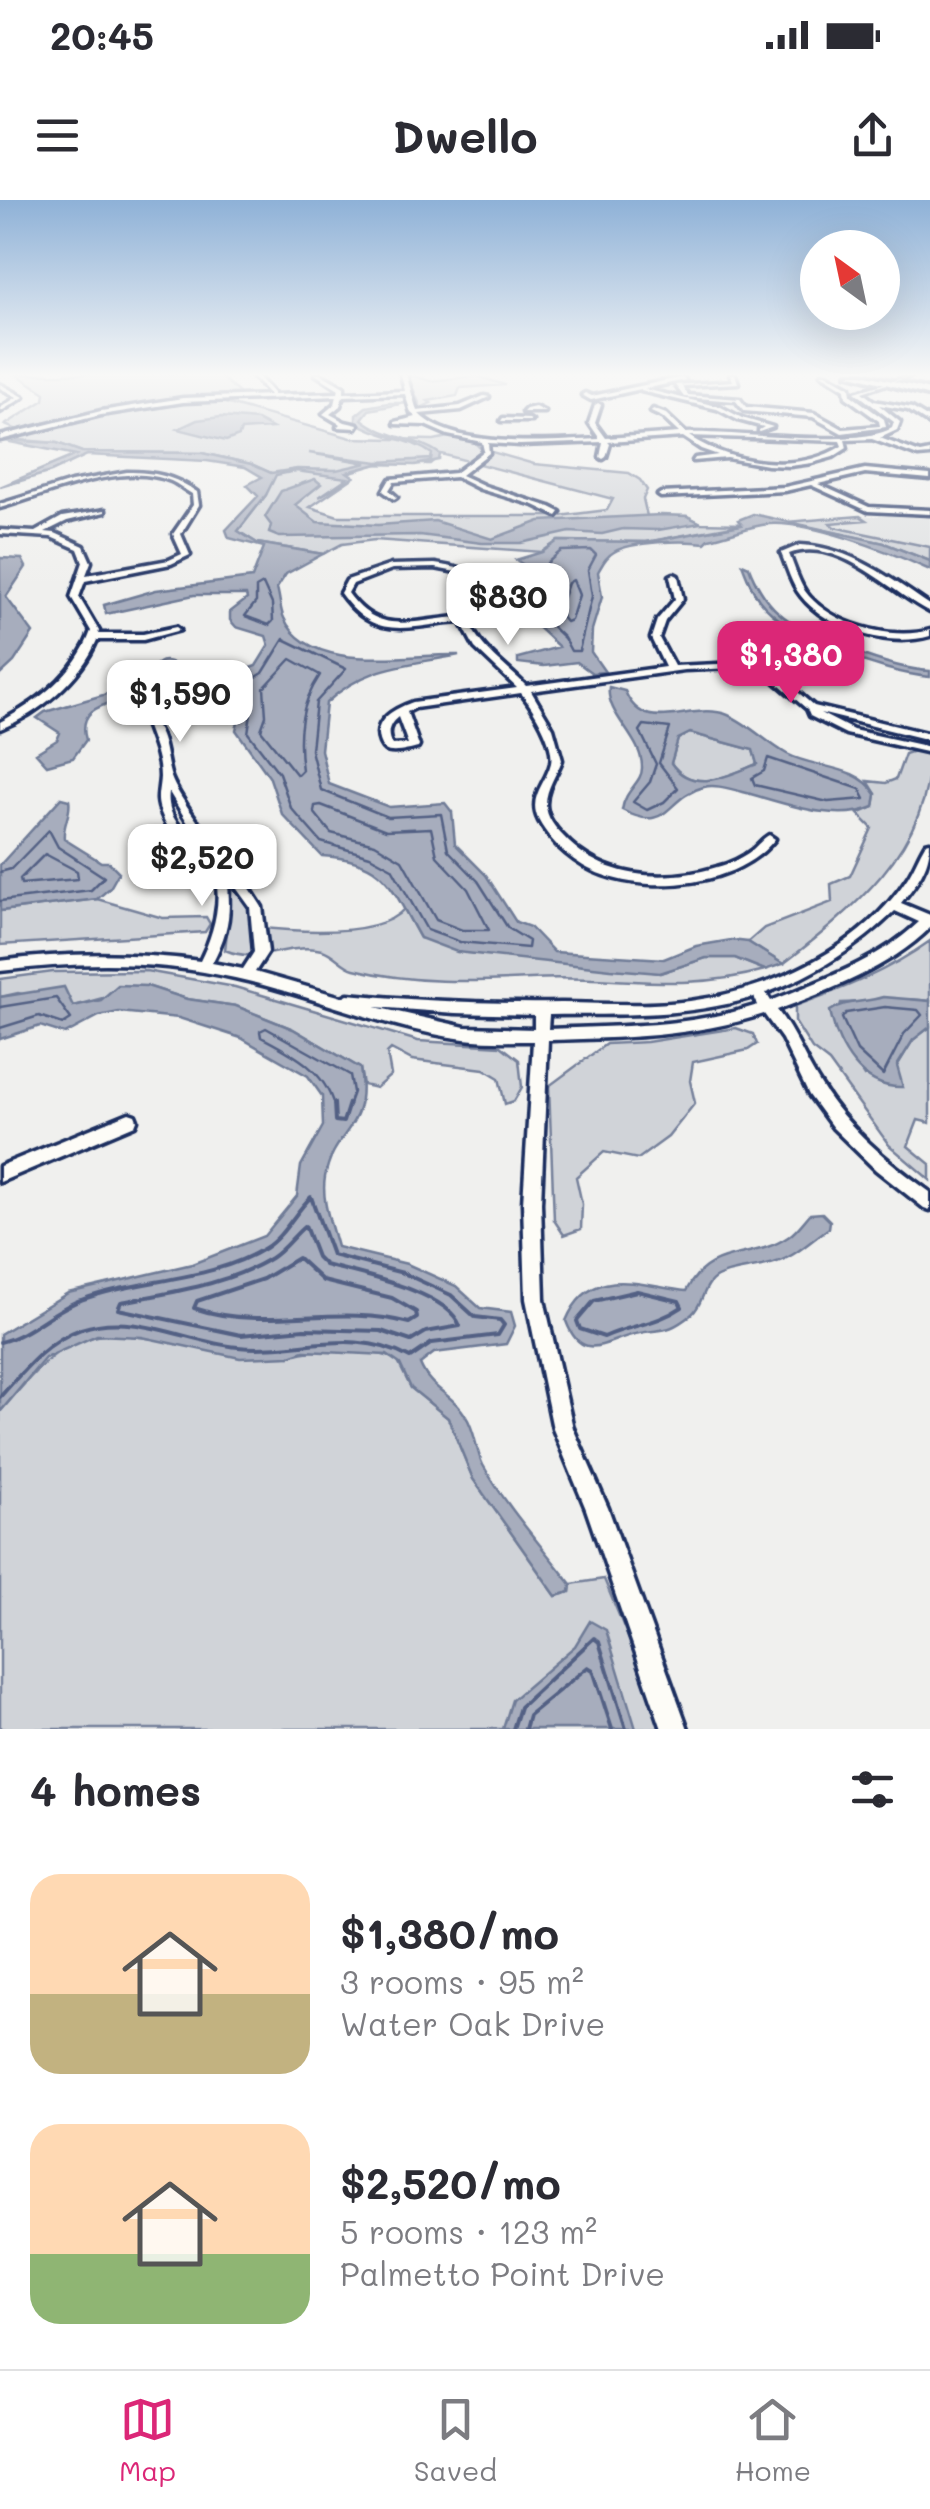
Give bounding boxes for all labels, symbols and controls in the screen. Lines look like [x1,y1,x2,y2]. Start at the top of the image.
text: 20:45 [50,10,154,60]
text: Dwello [392,106,538,164]
icon: menu [30,108,85,163]
icon: share [845,108,900,163]
north arrow [800,230,900,330]
map controls [800,230,900,330]
pin: $830 [449,563,567,648]
text: $830 [468,574,548,616]
pin: $1,380 [710,621,872,706]
text: $1,380 [739,632,843,674]
pin: $1,590 [99,660,261,745]
text: $1,590 [129,671,231,713]
pin: $2,520 [121,824,283,909]
text: $2,520 [150,835,254,877]
text: 4 homes [30,1762,201,1817]
icon: filters [845,1762,900,1817]
text: $1,380/mo [340,1905,559,1960]
icon: home [110,1914,230,2034]
text: 3 rooms · 95 m² [340,1960,584,2002]
text: Water Oak Drive [340,2002,605,2044]
text: $2,520/mo [340,2155,561,2210]
icon: home [110,2164,230,2284]
text: 5 rooms · 123 m² [340,2210,597,2252]
text: Palmetto Point Drive [340,2252,665,2294]
tab: Map [119,2392,176,2488]
tab: Saved [414,2392,497,2488]
tab: Home [735,2392,811,2488]

